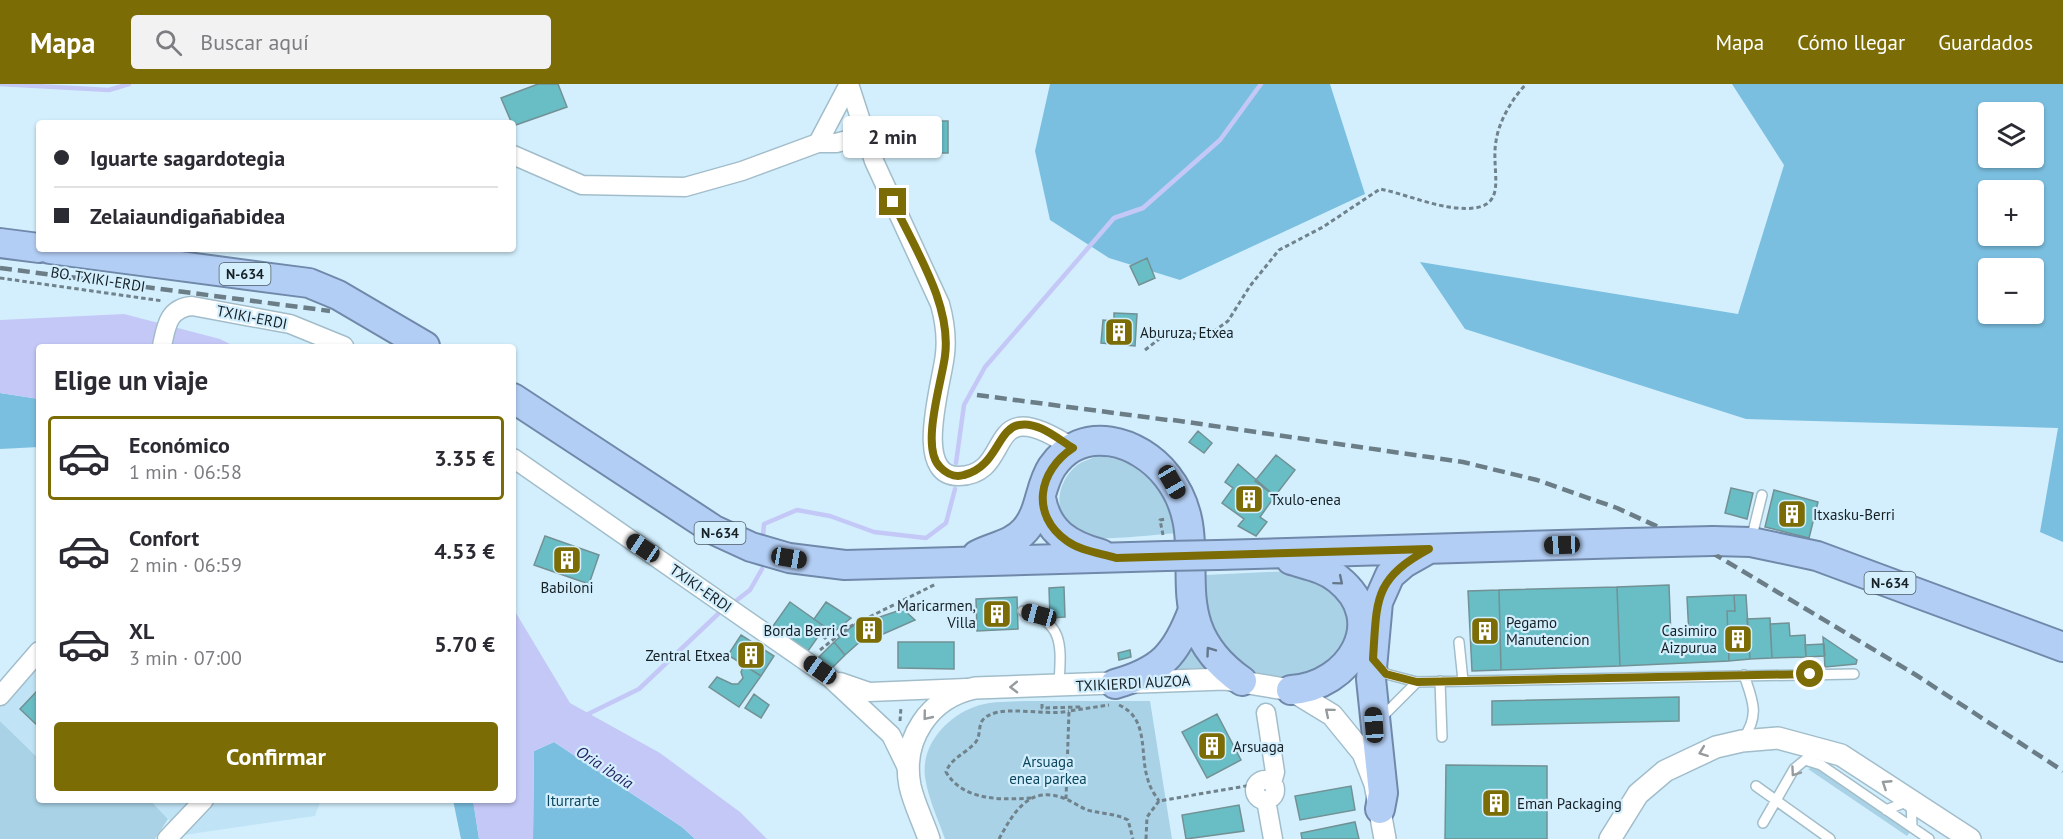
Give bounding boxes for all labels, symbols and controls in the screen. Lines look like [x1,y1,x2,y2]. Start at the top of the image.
search box [131,15,551,69]
text: Mapa [30,24,95,61]
icon: search [152,26,185,59]
text: Buscar aquí [200,28,309,56]
text: Mapa [1715,29,1764,56]
text: Cómo llegar [1797,29,1905,56]
text: Guardados [1938,29,2033,56]
map controls [1978,102,2044,324]
button: layers [1978,102,2044,168]
callout: 2 min [844,115,942,157]
text: 2 min [868,124,917,150]
text: Iguarte sagardotegia [90,144,285,172]
button: + [1978,180,2044,246]
route end [879,188,906,215]
text: Zelaiaundigañabidea [90,202,285,230]
button: − [1978,258,2044,324]
street label: BO. TXIKI-ERDI [49,262,147,296]
road number: N-634 [220,263,270,285]
street label: TXIKI-ERDI [215,301,289,333]
building icon: Aburuza, Etxea [1103,316,1135,348]
place label: Aburuza, Etxea [1140,323,1234,342]
text: Elige un viaje [54,363,208,397]
icon: car [57,431,111,485]
text: Económico [129,431,230,459]
text: 3.35 € [434,444,495,472]
text: 1 min · 06:58 [129,459,242,485]
car [1155,462,1189,502]
building icon: Txulo-enea [1233,483,1265,515]
place label: Txulo-enea [1270,490,1341,509]
building icon: Itxasku-Berri [1776,498,1808,530]
place label: Itxasku-Berri [1813,505,1895,524]
road number: N-634 [694,522,746,544]
icon: car [57,524,111,578]
text: Confort [129,524,199,552]
car [623,530,663,566]
car [1544,535,1580,555]
text: 4.53 € [434,537,495,565]
building icon: Babiloni [551,544,583,576]
car [770,546,808,570]
text: 2 min · 06:59 [129,552,242,578]
street label: TXIKI-ERDI [666,560,736,616]
road number: N-634 [1864,572,1916,594]
one-way arrow [1332,574,1343,585]
place label: Babiloni [541,578,593,597]
place label: Maricarmen, Villa [897,596,976,632]
building icon: Maricarmen, Villa [981,598,1013,630]
car [1019,602,1059,628]
place label: Pegamo Manutencion [1506,613,1589,649]
building icon: Borda Berri C [853,614,885,646]
building icon: Pegamo Manutencion [1469,615,1501,647]
icon: car [57,617,111,671]
text: XL [129,617,154,645]
place label: Borda Berri C [763,621,848,640]
place label: Casimiro Aizpurua [1661,621,1717,657]
building icon: Casimiro Aizpurua [1722,623,1754,655]
text: 5.70 € [434,630,495,658]
building icon: Zentral Etxea [735,639,767,671]
text: 3 min · 07:00 [129,645,242,671]
place label: Zentral Etxea [645,646,730,665]
one-way arrow [1206,647,1217,658]
car [800,652,840,688]
route start [1796,660,1823,687]
street label: TXIKIERDI AUZOA [1075,671,1191,695]
one-way arrow [1010,681,1019,693]
car [1364,706,1384,744]
one-way arrow [923,709,934,720]
one-way arrow [1325,709,1336,720]
button: Confirmar [54,722,498,791]
building icon: Arsuaga [1196,730,1228,762]
place label: Arsuaga [1233,737,1284,756]
water label: Oria ibaia [573,741,637,793]
one-way arrow [1698,745,1709,757]
park label: Arsuaga enea parkea [1009,752,1087,788]
one-way arrow [1791,766,1802,777]
one-way arrow [1882,779,1892,791]
building icon: Eman Packaging [1480,787,1512,819]
park label: Iturrarte [546,791,600,810]
place label: Eman Packaging [1517,794,1622,813]

